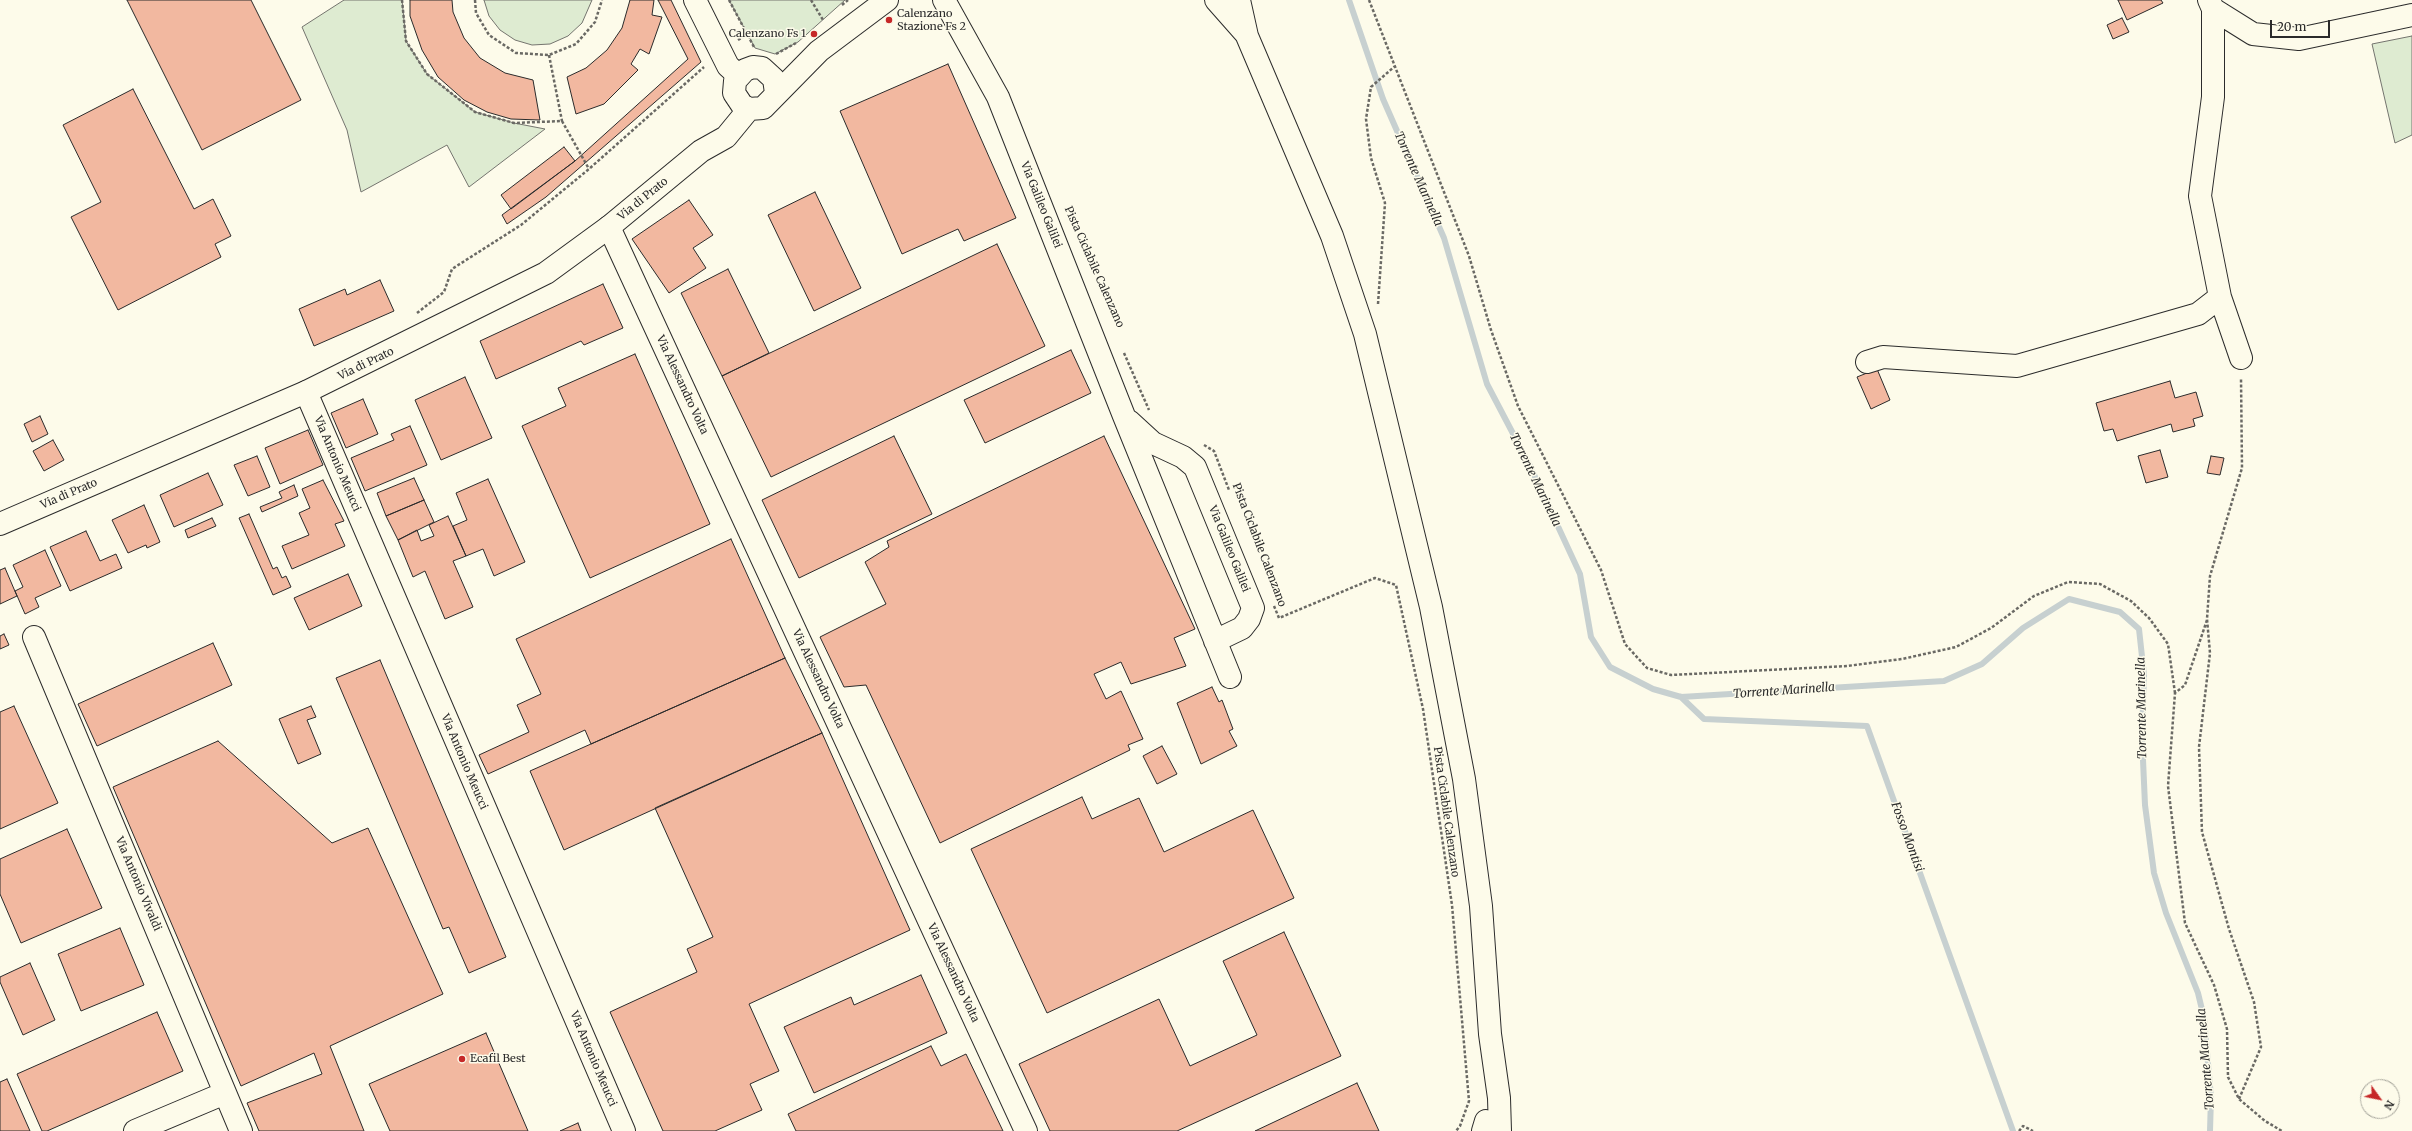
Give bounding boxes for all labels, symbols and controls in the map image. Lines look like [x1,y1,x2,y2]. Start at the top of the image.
place label: Calenzano Stazione Fs 2 [897,7,966,33]
scale bar [2272,12,2332,38]
marker: Calenzano Stazione Fs 2 [884,15,894,25]
text: 20 m [2277,19,2306,34]
place label: Calenzano Fs 1 [729,27,806,41]
marker: Calenzano Fs 1 [809,29,819,39]
water label: Torrente Marinella [1391,129,1445,229]
street label: Via Galileo Galilei [1018,160,1064,250]
street label: Via di Prato [615,175,671,223]
street label: Pista Ciclabile Calenzano [1061,204,1127,330]
street label: Via Alessandro Volta [653,334,711,436]
street label: Via di Prato [336,345,396,383]
street label: Via Antonio Meucci [311,414,363,514]
water label: Torrente Marinella [1506,431,1564,529]
street label: Via di Prato [39,476,99,512]
street label: Pista Ciclabile Calenzano [1229,481,1289,609]
street label: Via Galileo Galilei [1206,504,1252,594]
street label: Via Alessandro Volta [789,628,847,730]
water label: Torrente Marinella [2134,657,2150,759]
water label: Torrente Marinella [1733,680,1835,702]
street label: Via Antonio Meucci [438,712,490,812]
street label: Pista Ciclabile Calenzano [1430,746,1462,878]
water label: Fosso Montisi [1888,800,1926,874]
street label: Via Antonio Vivaldi [112,835,164,933]
street label: Via Alessandro Volta [924,922,982,1024]
water label: Torrente Marinella [2194,1007,2218,1111]
street label: Via Antonio Meucci [567,1009,619,1109]
place label: Ecafil Best [470,1052,526,1066]
marker: Ecafil Best [457,1054,467,1064]
north arrow [2360,1079,2400,1119]
text: N [2381,1098,2397,1112]

